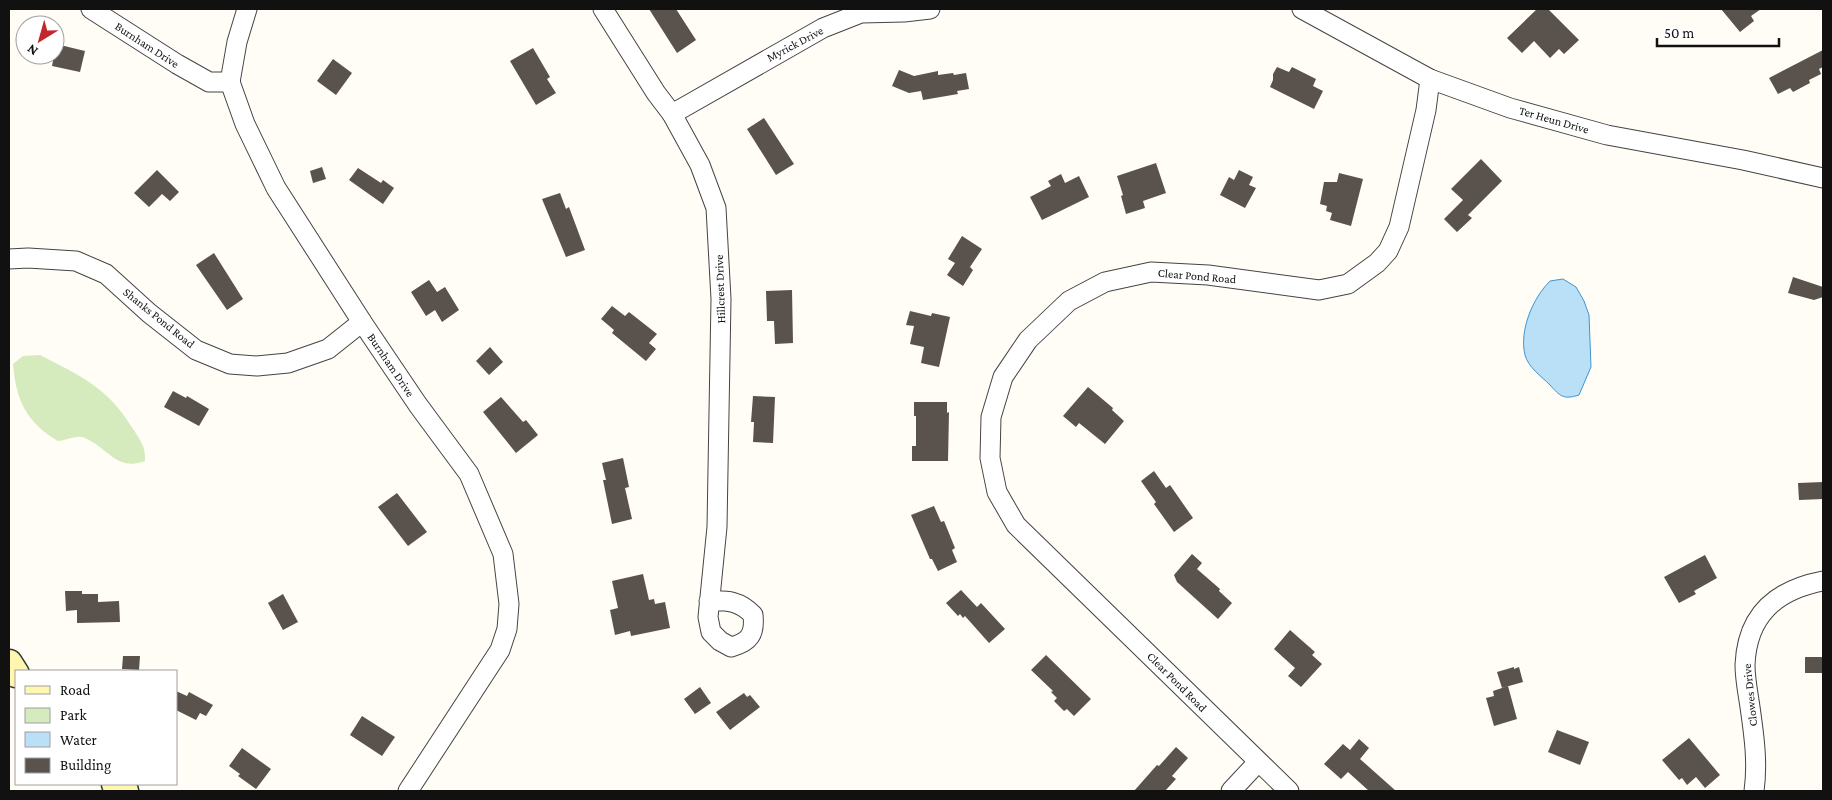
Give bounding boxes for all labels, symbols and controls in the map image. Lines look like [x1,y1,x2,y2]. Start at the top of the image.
north arrow [15,15,65,65]
scale bar [1657,15,1780,47]
street label: Burnham Drive [112,19,182,71]
street label: Myrick Drive [764,23,826,65]
text: 50 m [1664,25,1694,41]
text: N [23,41,41,60]
street label: Ter Heun Drive [1517,103,1591,137]
street label: Hillcrest Drive [712,254,728,324]
street label: Clear Pond Road [1157,266,1237,286]
street label: Shanks Pond Road [120,285,198,351]
street label: Burnham Drive [365,331,417,399]
street label: Clear Pond Road [1144,649,1210,715]
street label: Clowes Drive [1740,663,1760,727]
legend [15,670,178,785]
text: Road [60,682,91,698]
text: Park [60,707,87,723]
text: Water [60,732,97,748]
text: Building [60,757,111,774]

